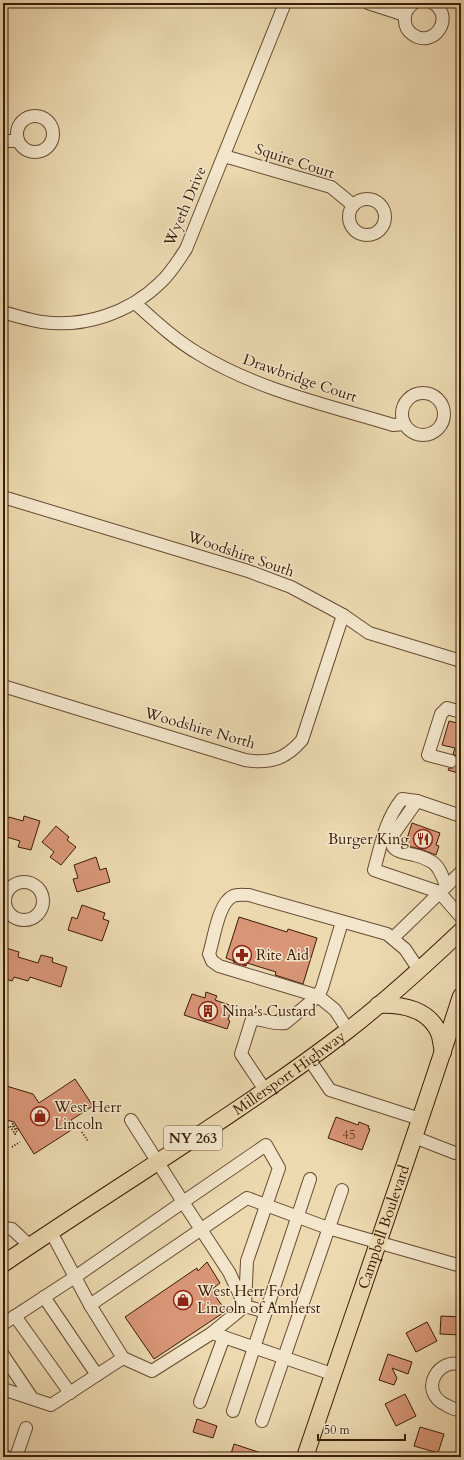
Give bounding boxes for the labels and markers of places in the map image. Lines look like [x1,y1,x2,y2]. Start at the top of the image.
restaurant icon: Burger King [412,828,434,850]
place label: Burger King [328,829,410,849]
pharmacy icon: Rite Aid [231,944,253,966]
place label: Rite Aid [256,945,309,965]
building icon: Nina's Custard [197,1000,219,1022]
place label: Nina's Custard [222,1001,316,1021]
place label: West Herr Lincoln [53,1097,122,1134]
shop icon: West Herr Lincoln [29,1105,51,1127]
place label: West Herr Ford Lincoln of Amherst [196,1281,321,1318]
shop icon: West Herr Ford Lincoln of Amherst [172,1289,194,1311]

